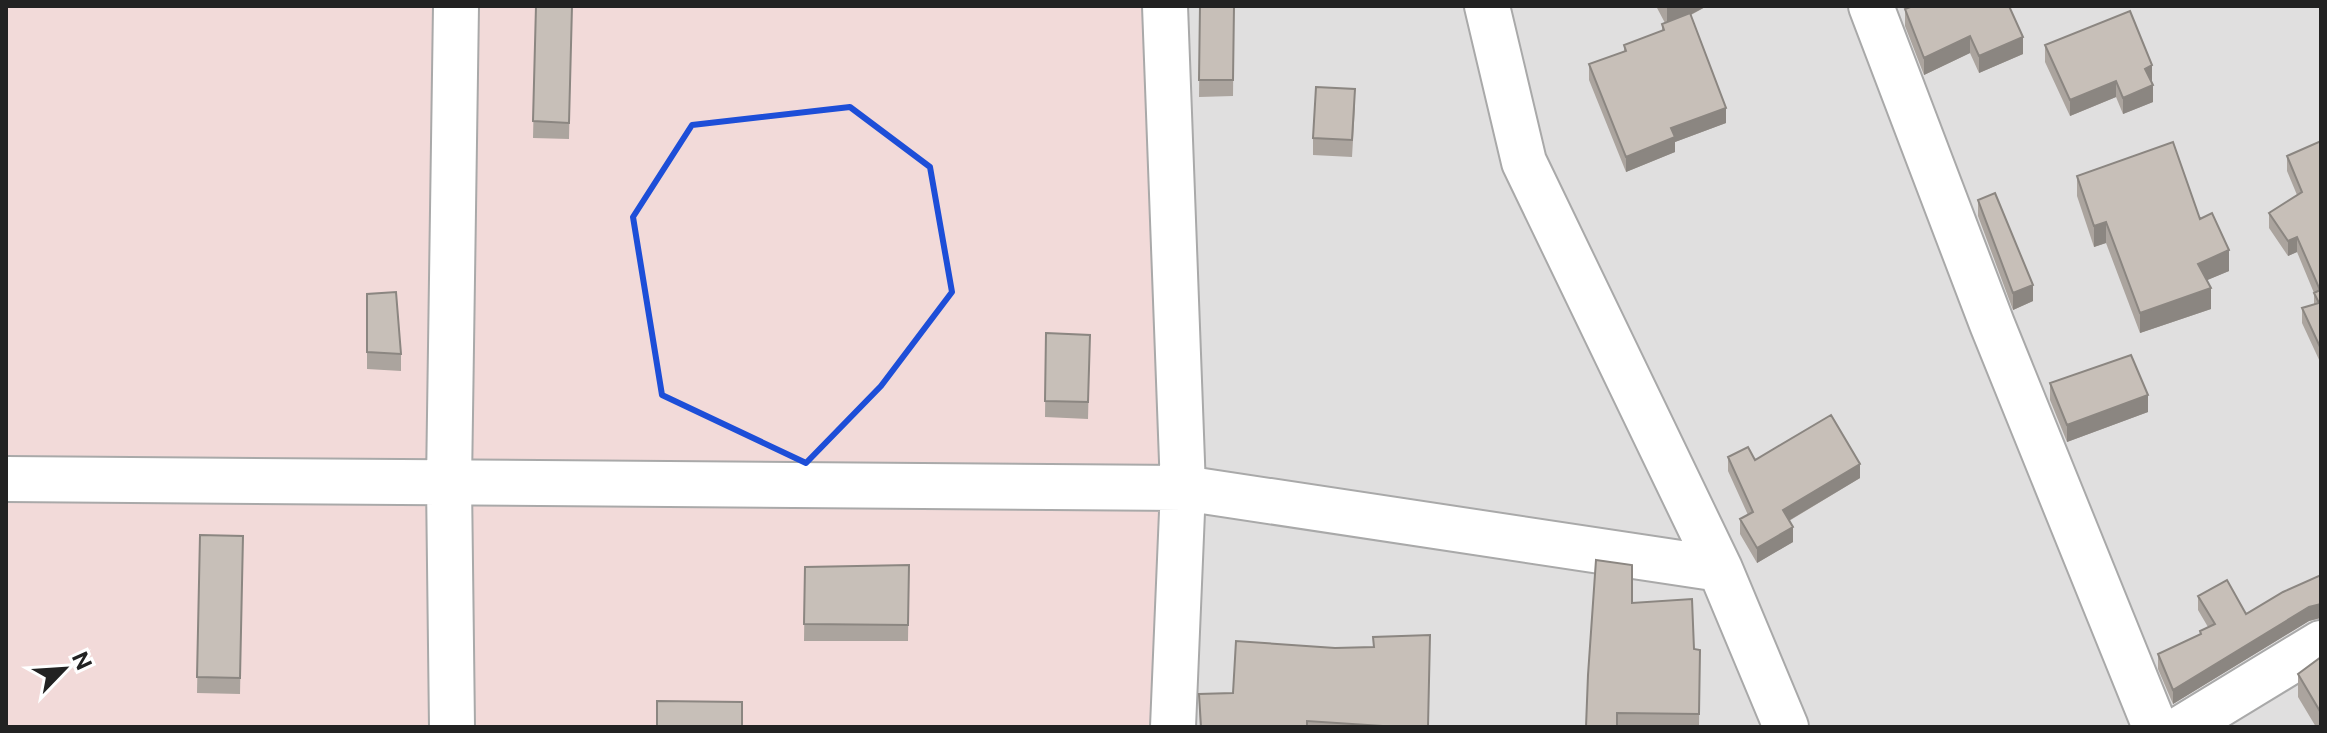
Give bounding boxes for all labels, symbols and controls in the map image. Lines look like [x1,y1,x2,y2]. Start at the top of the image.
north arrow [24,629,104,709]
text: N [67,647,98,674]

